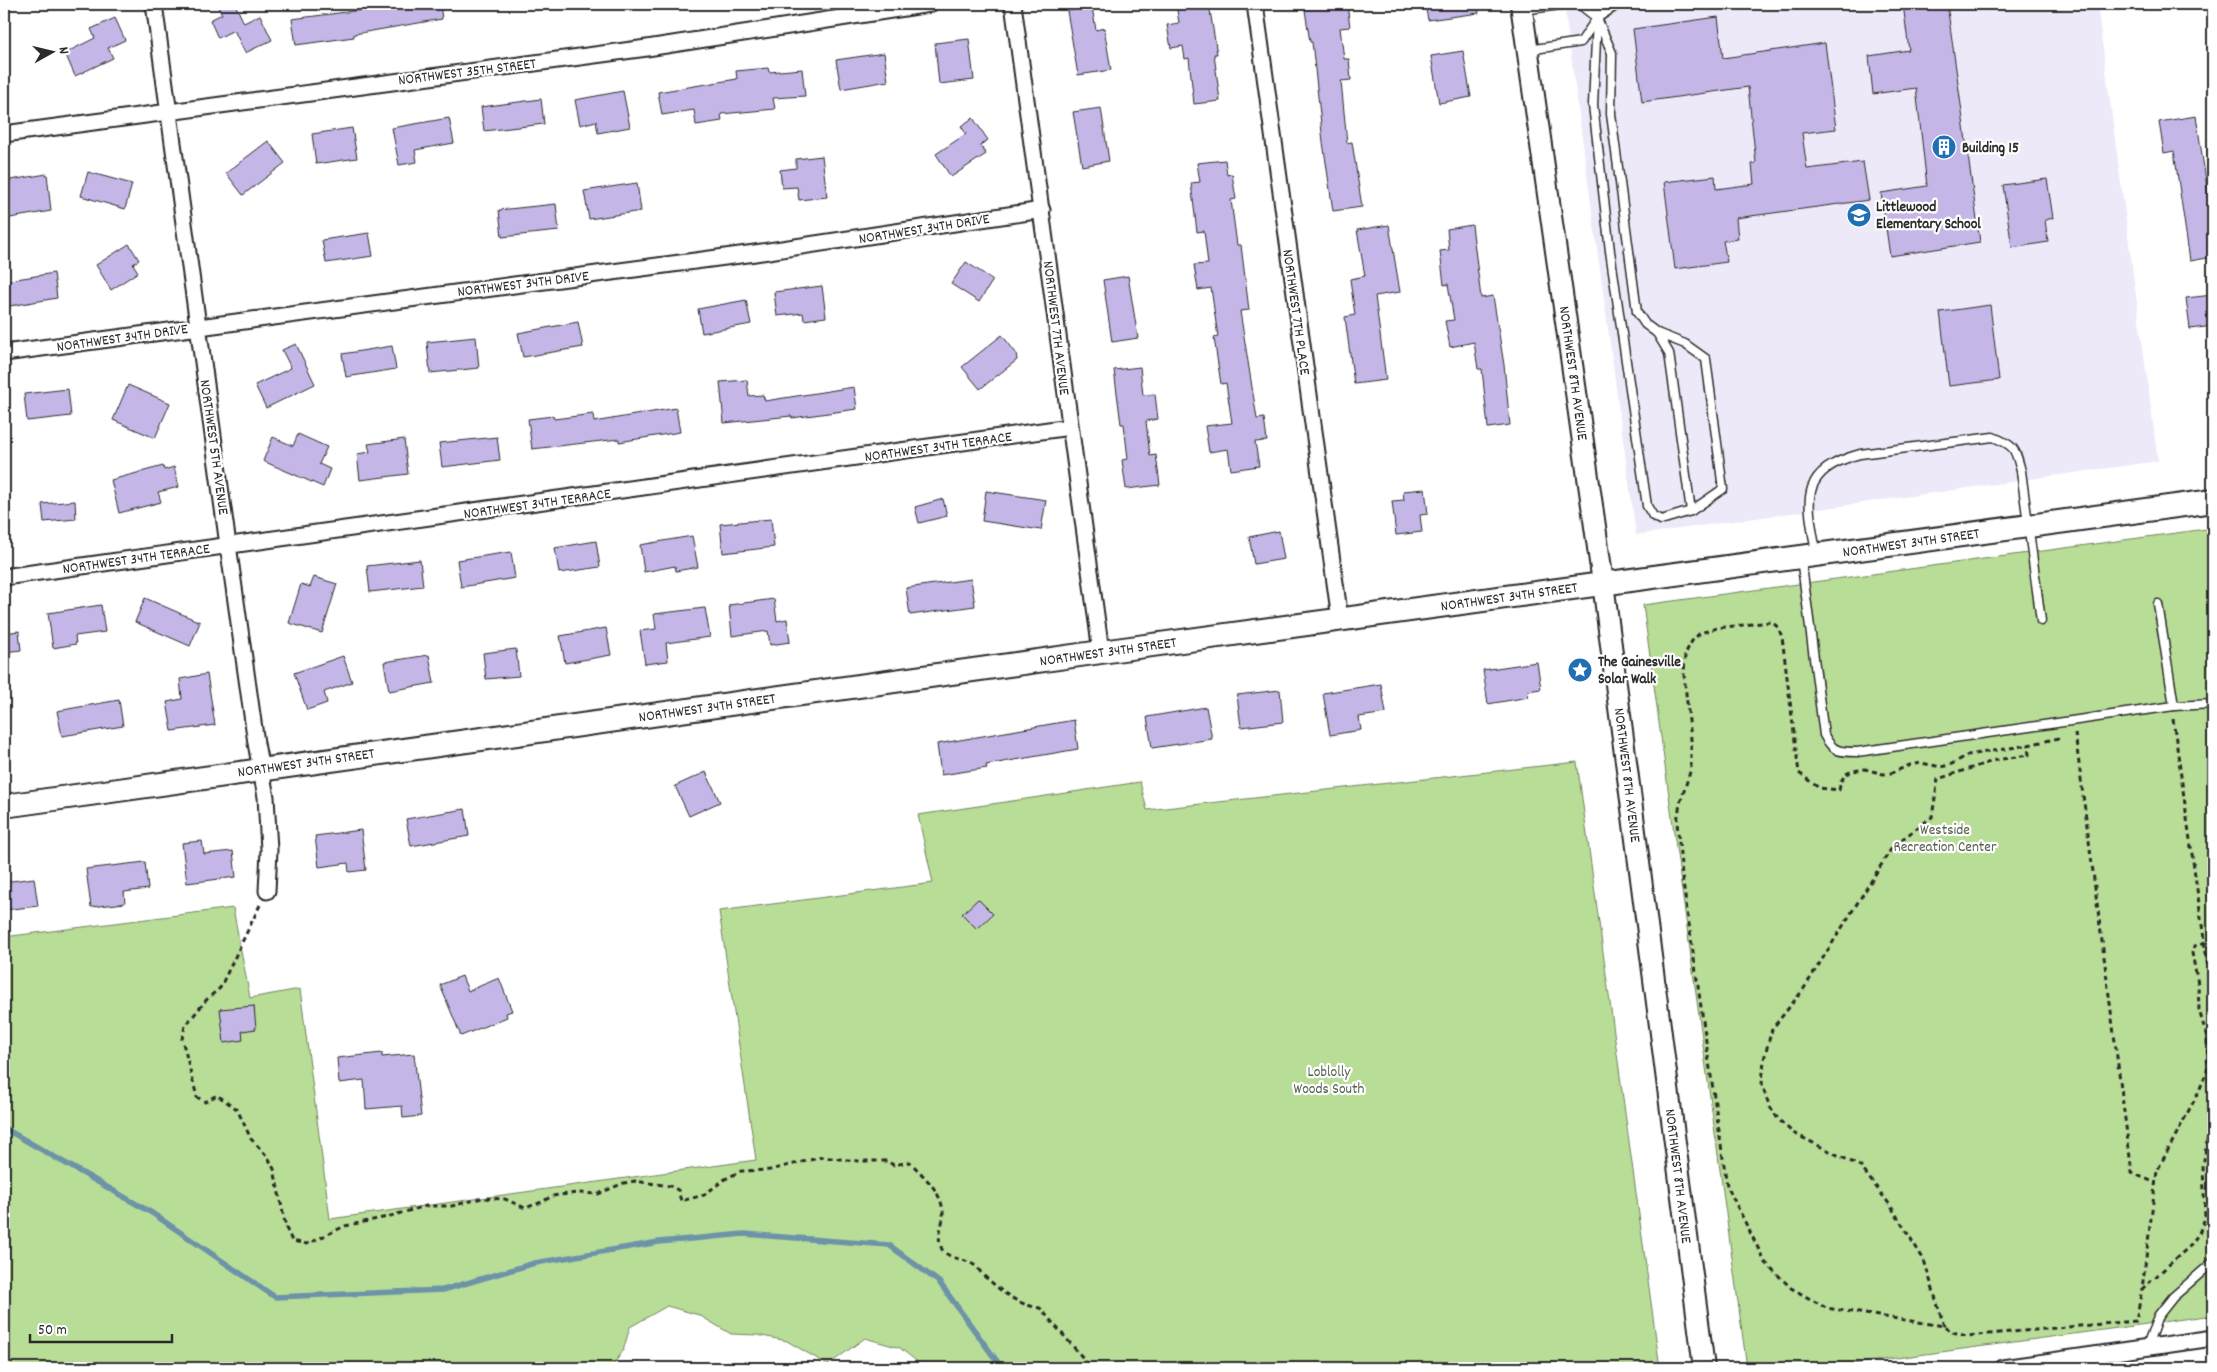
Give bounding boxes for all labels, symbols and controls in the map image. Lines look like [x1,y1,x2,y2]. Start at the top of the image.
north arrow [28,28,78,78]
text: N [53,46,73,55]
street label: NORTHWEST 35TH STREET [397,54,537,92]
building icon: Building 15 [1931,134,1957,160]
place label: Building 15 [1962,138,2019,160]
place label: Littlewood Elementary School [1876,197,1981,236]
school or university icon: Littlewood Elementary School [1846,202,1872,228]
street label: NORTHWEST 34TH DRIVE [857,209,992,251]
street label: NORTHWEST 7TH PLACE [1275,248,1315,377]
street label: NORTHWEST 7TH AVENUE [1036,260,1074,397]
street label: NORTHWEST 34TH DRIVE [456,266,590,304]
street label: NORTHWEST 8TH AVENUE [1552,305,1592,442]
street label: NORTHWEST 34TH DRIVE [55,319,189,359]
street label: NORTHWEST 5TH AVENUE [193,378,233,516]
street label: NORTHWEST 34TH TERRACE [863,427,1013,469]
street label: NORTHWEST 34TH TERRACE [462,484,612,526]
street label: NORTHWEST 34TH STREET [1841,523,1981,564]
street label: NORTHWEST 34TH TERRACE [61,539,211,581]
street label: NORTHWEST 34TH STREET [1439,577,1579,618]
street label: NORTHWEST 34TH STREET [1038,632,1178,673]
place label: The Gainesville Solar Walk [1598,652,1681,691]
place icon: The Gainesville Solar Walk [1567,657,1593,683]
street label: NORTHWEST 34TH STREET [637,688,777,729]
street label: NORTHWEST 8TH AVENUE [1607,707,1645,844]
street label: NORTHWEST 34TH STREET [236,743,376,784]
park label: Westside Recreation Center [1893,820,1997,859]
park label: Loblolly Woods South [1294,1062,1365,1101]
street label: NORTHWEST 8TH AVENUE [1658,1108,1696,1245]
scale bar [30,1312,172,1344]
text: 50 m [38,1320,67,1342]

